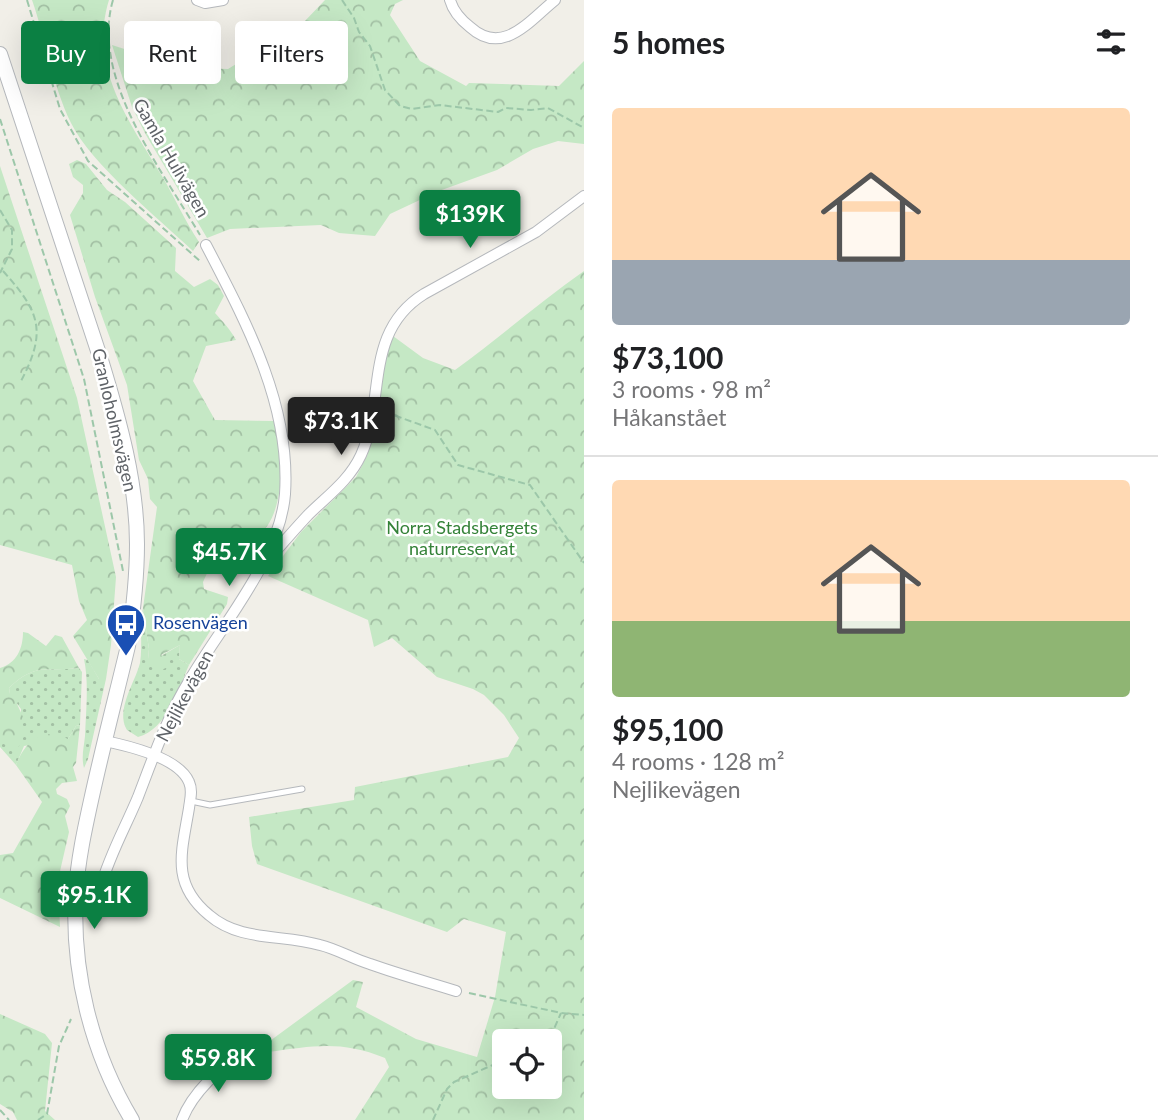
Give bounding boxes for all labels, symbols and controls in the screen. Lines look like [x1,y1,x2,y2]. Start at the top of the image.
chip: Buy [21,21,110,84]
chip: Rent [124,21,221,84]
chip: Filters [235,21,348,84]
icon: filters [1092,23,1130,61]
text: 5 homes [612,24,725,60]
street label: Gamla Hulivägen [129,94,215,221]
icon: home [808,154,934,280]
pin: $139K [421,190,519,250]
text: $139K [435,199,505,227]
text: $73,100 [612,339,723,375]
street label: Granloholmsvägen [88,346,142,494]
text: 3 rooms · 98 m² [612,375,771,403]
pin: $73.1K [284,398,398,457]
text: Håkanstået [612,403,727,431]
text: $73.1K [304,406,378,434]
park label: Norra Stadsbergets naturreservat [386,516,538,559]
icon: home [808,526,934,652]
pin: $45.7K [172,528,286,588]
text: $45.7K [192,537,266,565]
bus stop icon: Rosenvägen [105,602,147,657]
place label: Rosenvägen [153,611,248,633]
street label: Nejlikevägen [151,646,217,745]
text: $95,100 [612,711,723,747]
text: 4 rooms · 128 m² [612,747,784,775]
text: Nejlikevägen [612,775,741,803]
pin: $95.1K [37,872,151,931]
text: $95.1K [57,880,131,908]
map controls [492,1029,562,1099]
button: locate [492,1029,562,1099]
pin: $59.8K [161,1034,275,1094]
text: $59.8K [181,1043,255,1071]

